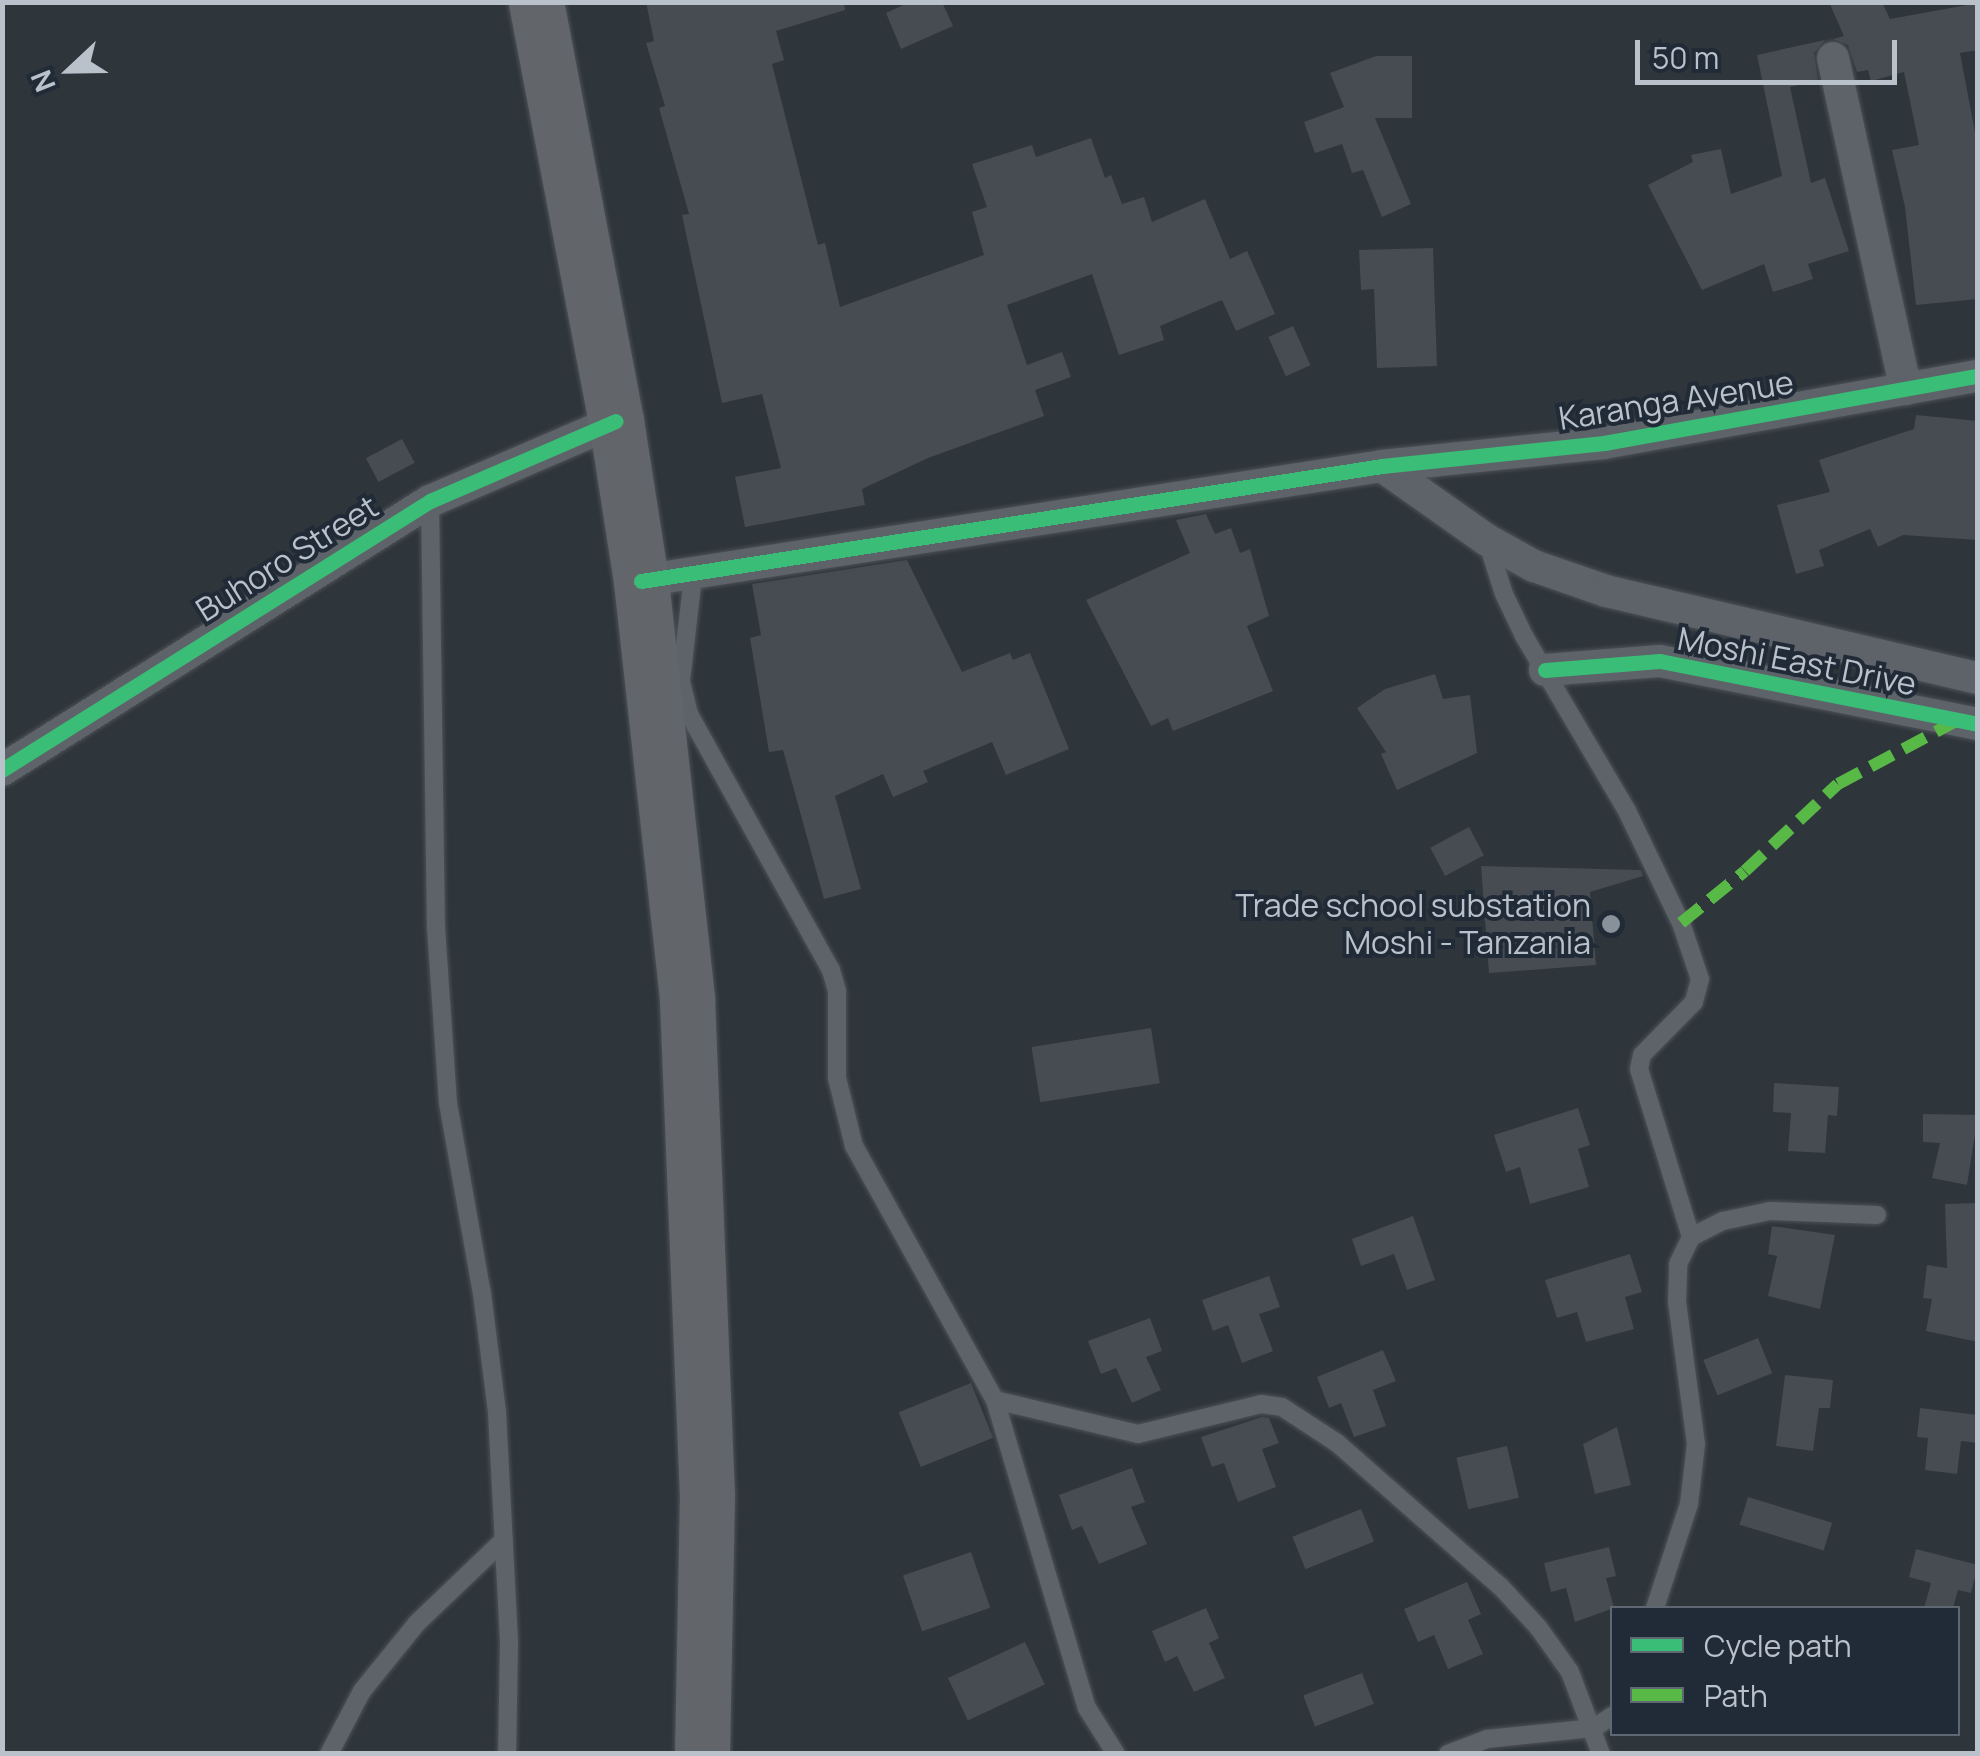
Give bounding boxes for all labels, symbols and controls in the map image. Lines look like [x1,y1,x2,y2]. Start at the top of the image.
north arrow [20,20,120,120]
scale bar [1640,20,1902,82]
text: 50 m [1652,37,1719,78]
text: N [21,65,64,98]
street label: Karanga Avenue [1556,362,1796,438]
street label: Buhoro Street [189,487,385,629]
street label: Moshi East Drive [1674,619,1920,703]
place label: Trade school substation Moshi - Tanzania [1235,887,1591,962]
marker: Trade school substation Moshi - Tanzania [1600,913,1622,935]
legend [1610,1606,1960,1736]
text: Cycle path [1704,1625,1852,1666]
text: Path [1704,1675,1768,1716]

